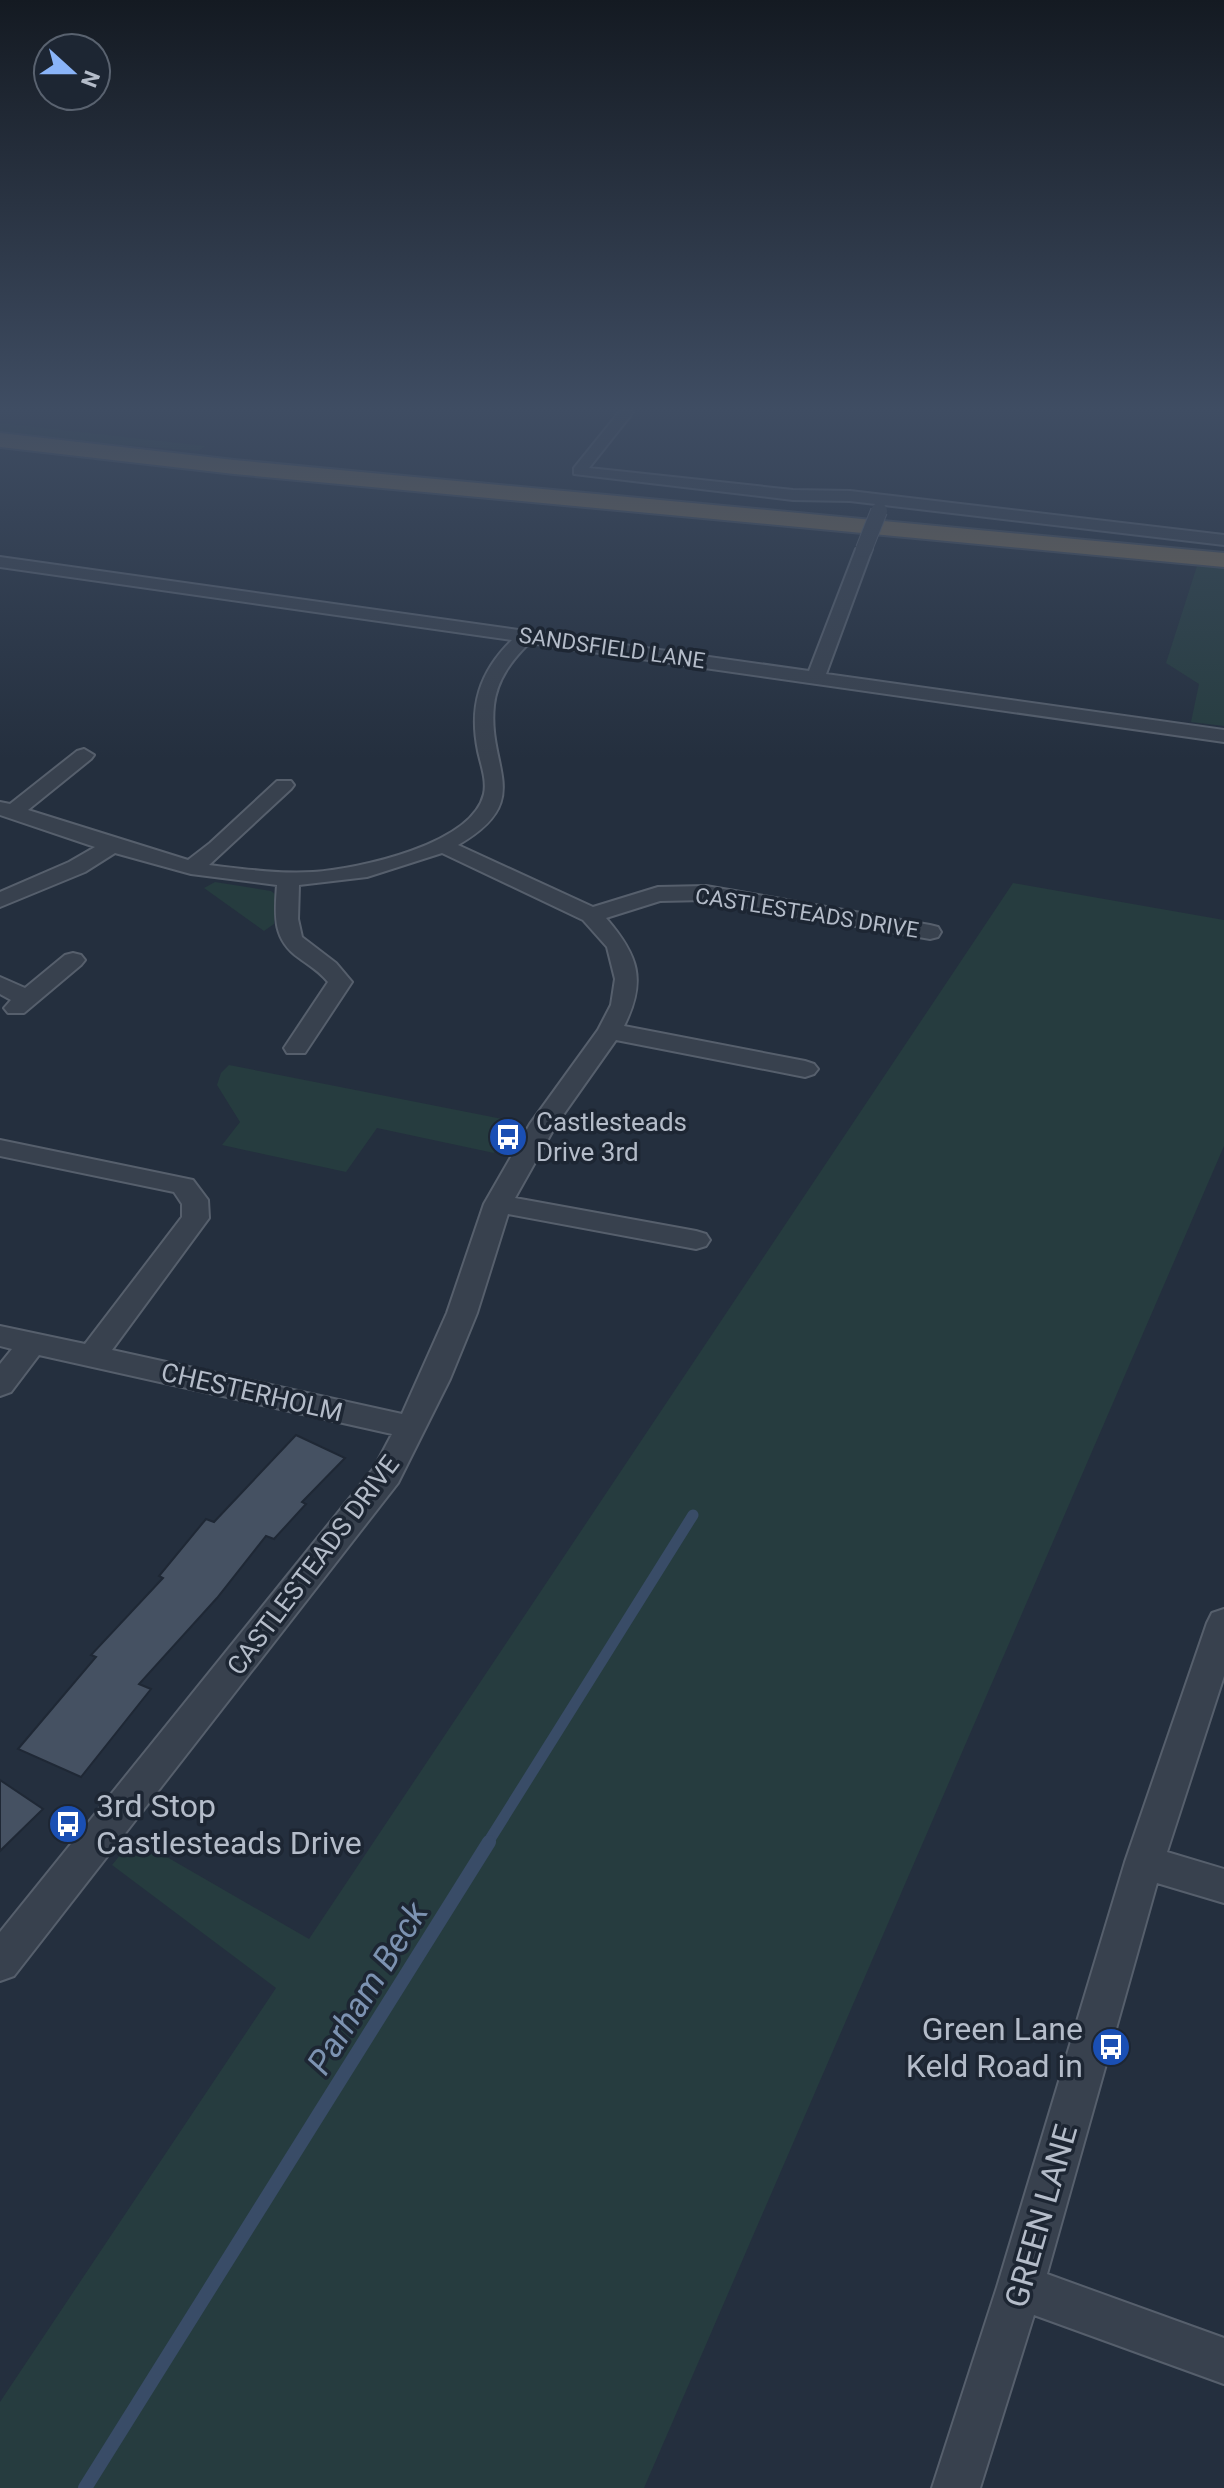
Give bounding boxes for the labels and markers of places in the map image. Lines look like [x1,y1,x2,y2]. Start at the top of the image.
place label: Castlesteads Drive 3rd [536,1107,687,1167]
bus stop icon: Castlesteads Drive 3rd [487,1116,529,1158]
place label: 3rd Stop Castlesteads Drive [96,1787,362,1862]
bus stop icon: 3rd Stop Castlesteads Drive [47,1803,89,1845]
place label: Green Lane Keld Road in [906,2010,1083,2085]
bus stop icon: Green Lane Keld Road in [1090,2026,1132,2068]

